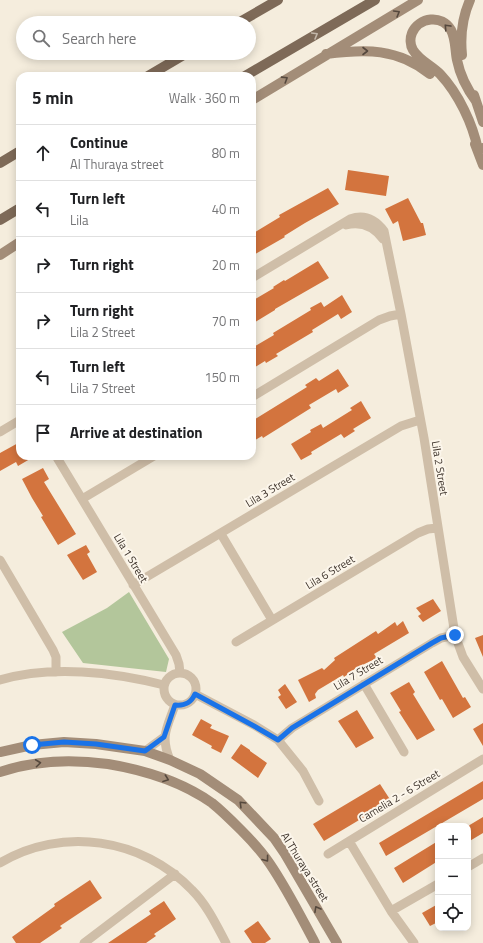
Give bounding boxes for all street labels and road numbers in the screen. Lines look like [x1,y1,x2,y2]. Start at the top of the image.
street label: Lila 2 Street [428,440,452,497]
street label: Lila 3 Street [242,469,298,511]
street label: Lila 1 Street [110,530,152,586]
street label: Lila 6 Street [302,551,358,593]
street label: Lila 7 Street [330,652,386,694]
street label: Camelia 2 - 6 Street [355,765,443,827]
street label: Al Thuraya street [277,829,333,905]

